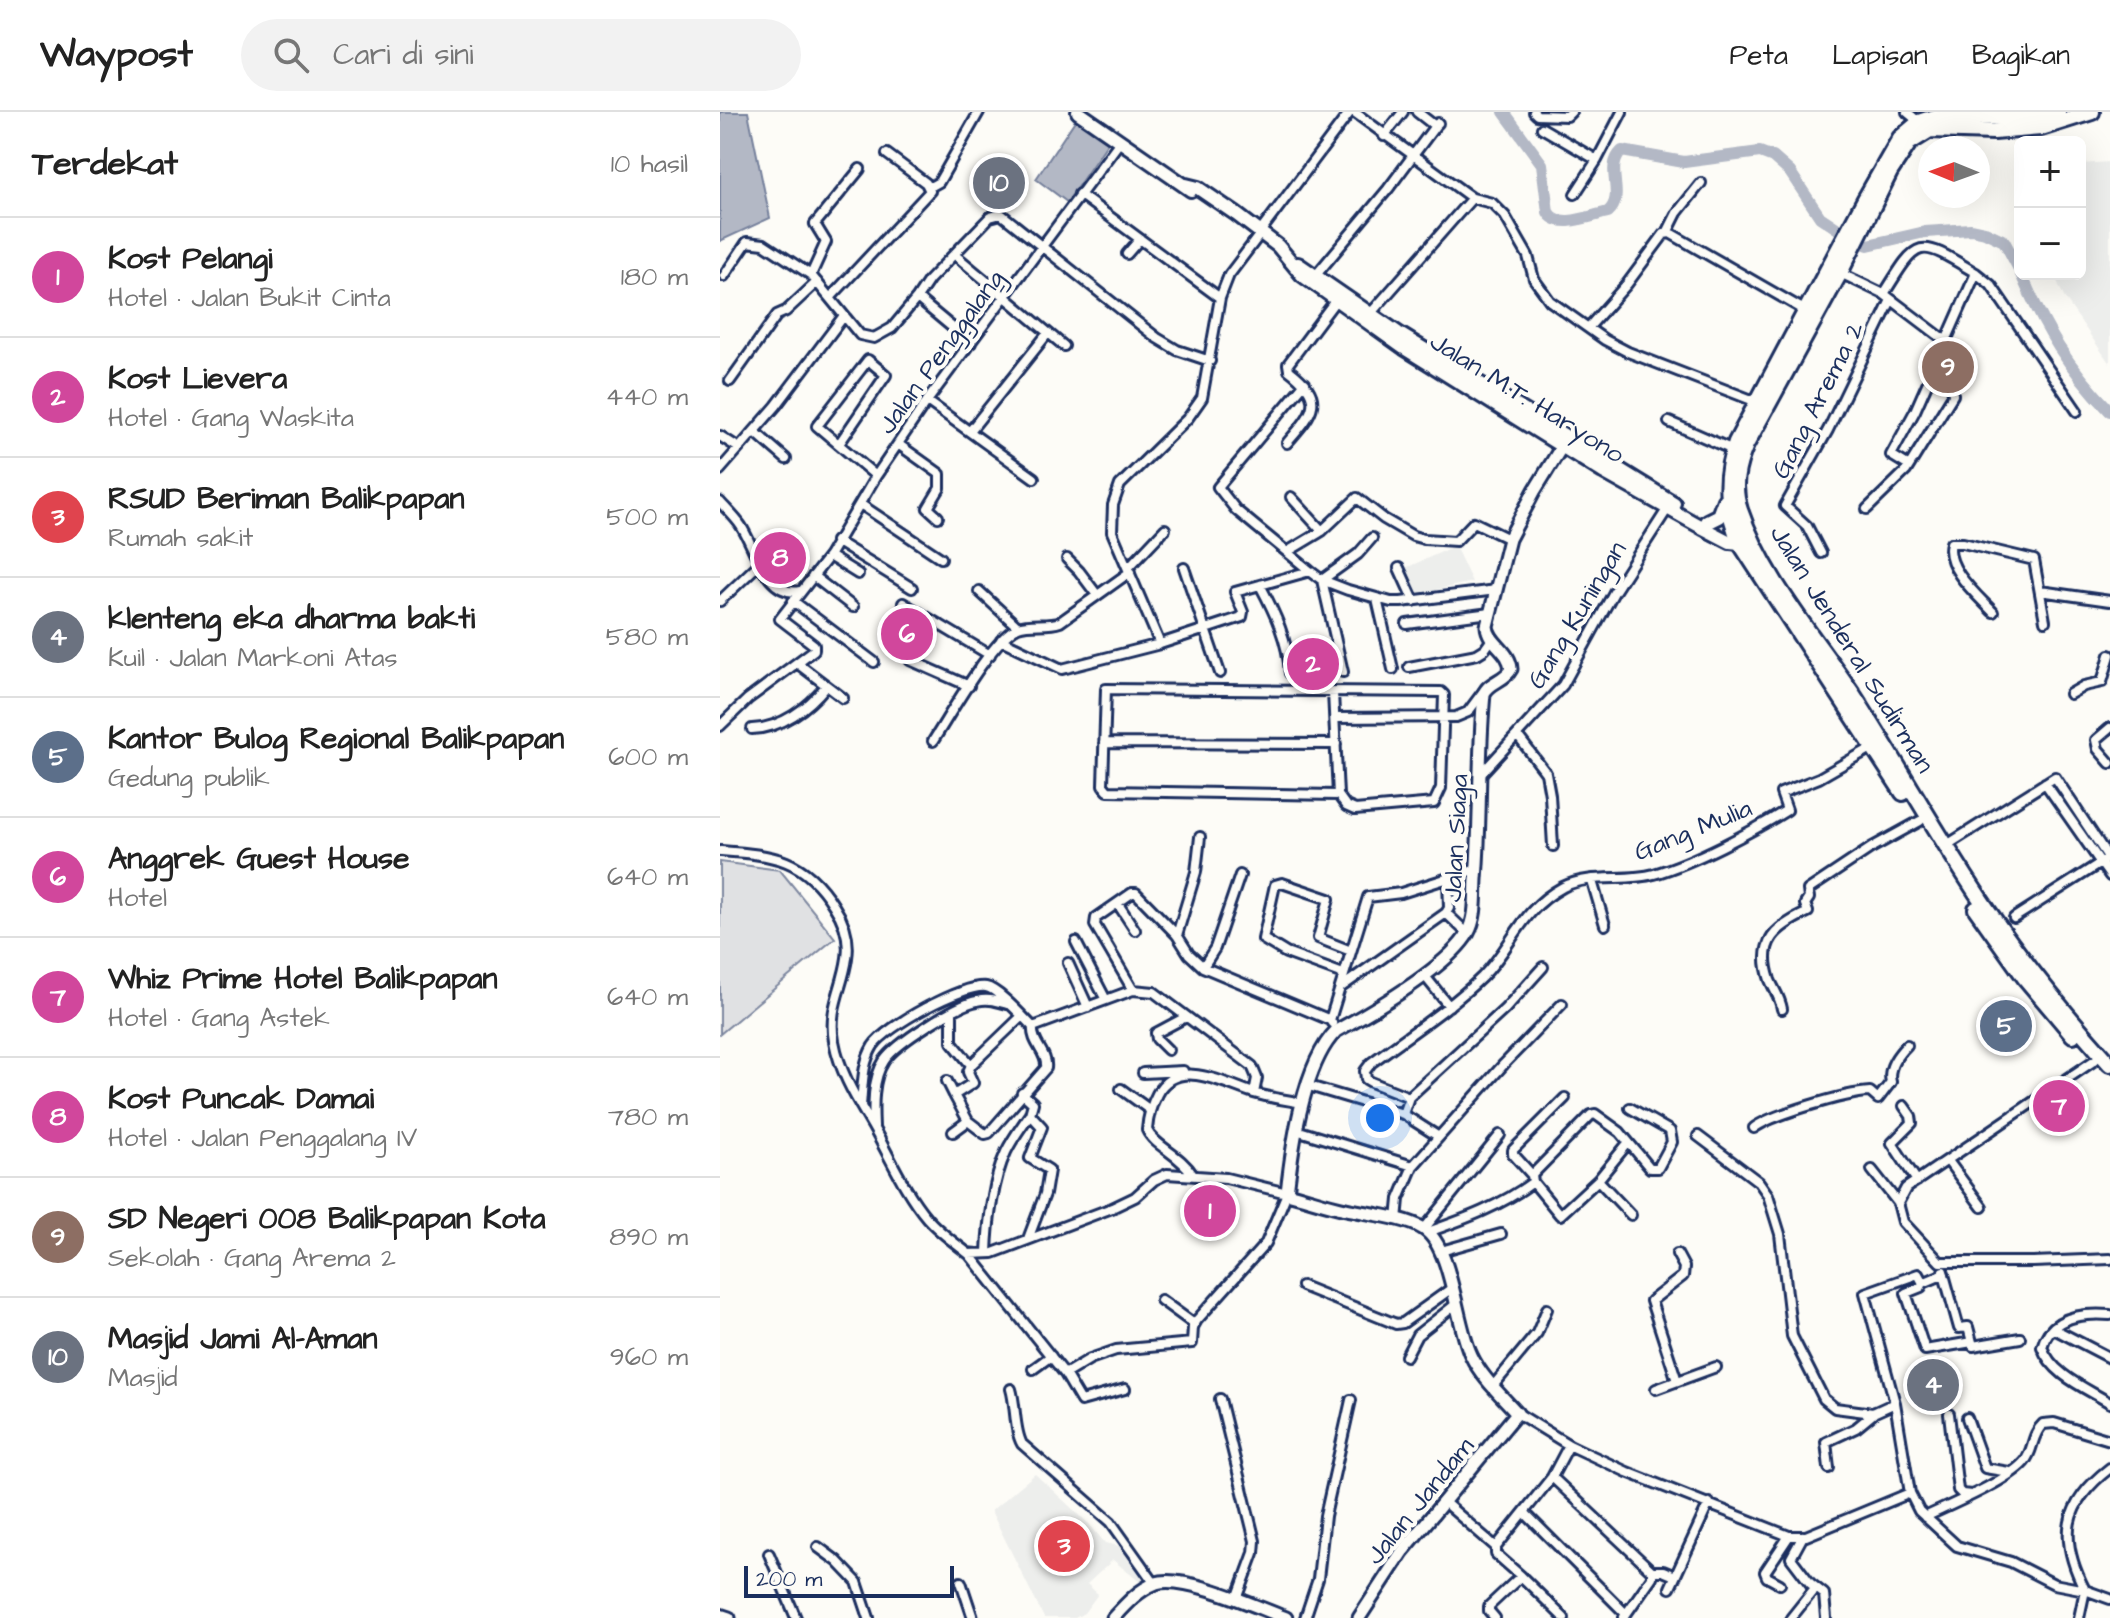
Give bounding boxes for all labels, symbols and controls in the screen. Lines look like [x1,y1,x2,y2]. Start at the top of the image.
search box [241,19,801,91]
text: Waypost [40,29,193,81]
icon: search [269,33,313,77]
text: Cari di sini [333,34,474,76]
text: Peta [1729,36,1788,75]
text: Lapisan [1832,36,1928,75]
text: Bagikan [1972,36,2070,75]
north arrow [1918,136,1990,208]
map controls [2014,136,2086,280]
button: + [2014,136,2086,208]
text: Terdekat [32,140,178,188]
text: 10 hasil [611,146,688,182]
pin: 10 [973,153,1025,213]
button: − [2014,208,2086,280]
text: Kost Pelangi [108,238,273,280]
text: 1 [56,259,60,295]
text: 180 m [621,259,688,295]
street label: Jalan Penggalang [869,262,1015,443]
text: Hotel · Jalan Bukit Cinta [108,280,391,316]
street label: Gang Arema 2 [1763,315,1875,486]
street label: Jalan M.T. Haryono [1422,324,1631,474]
pin: 9 [1922,337,1974,397]
text: Kost Lievera [108,358,287,400]
text: 2 [51,379,65,415]
text: 440 m [606,379,688,415]
text: Hotel · Gang Waskita [108,400,354,436]
text: RSUD Beriman Balikpapan [108,478,464,520]
text: 3 [51,499,65,535]
text: 500 m [606,499,688,535]
street label: Jalan Jenderal Sudirman [1761,518,1943,780]
text: Rumah sakit [108,520,253,556]
pin: 8 [754,528,806,588]
street label: Gang Kuningan [1519,534,1637,697]
text: klenteng eka dharma bakti [108,598,475,640]
pin: 6 [881,604,933,664]
text: 4 [49,619,67,655]
text: 580 m [606,619,688,655]
pin: 2 [1287,634,1339,694]
text: Kuil · Jalan Markoni Atas [108,640,398,676]
text: Kantor Bulog Regional Balikpapan [108,718,564,760]
text: 5 [49,739,67,775]
text: 600 m [608,739,688,775]
text: Gedung publik [108,760,270,796]
street label: Jalan Siaga [1435,773,1479,903]
street label: Gang Mulia [1629,790,1758,872]
text: Anggrek Guest House [108,838,409,880]
text: 6 [50,859,66,895]
text: 640 m [607,859,688,895]
text: Hotel [108,880,167,916]
text: Whiz Prime Hotel Balikpapan [108,958,498,1000]
text: 7 [50,979,66,1015]
text: 640 m [607,979,688,1015]
pin: 5 [1980,996,2032,1056]
text: Hotel · Gang Astek [108,1000,330,1036]
pin: 7 [2033,1076,2085,1136]
text: Kost Puncak Damai [108,1078,374,1120]
your location [1360,1098,1400,1138]
text: 8 [50,1099,66,1135]
text: 780 m [608,1099,688,1135]
text: Hotel · Jalan Penggalang IV [108,1120,417,1156]
pin: 1 [1184,1181,1236,1241]
text: SD Negeri 008 Balikpapan Kota [108,1198,546,1240]
text: 9 [51,1219,65,1255]
text: 890 m [609,1219,688,1255]
text: Sekolah · Gang Arema 2 [108,1240,396,1276]
text: Masjid Jami Al-Aman [108,1318,378,1360]
text: 10 [48,1339,68,1375]
text: 960 m [610,1339,688,1375]
pin: 4 [1907,1355,1959,1415]
text: Masjid [108,1360,178,1396]
street label: Jalan Jandam [1357,1429,1483,1572]
pin: 3 [1038,1516,1090,1576]
scale bar [744,1562,954,1598]
text: 200 m [756,1564,822,1595]

